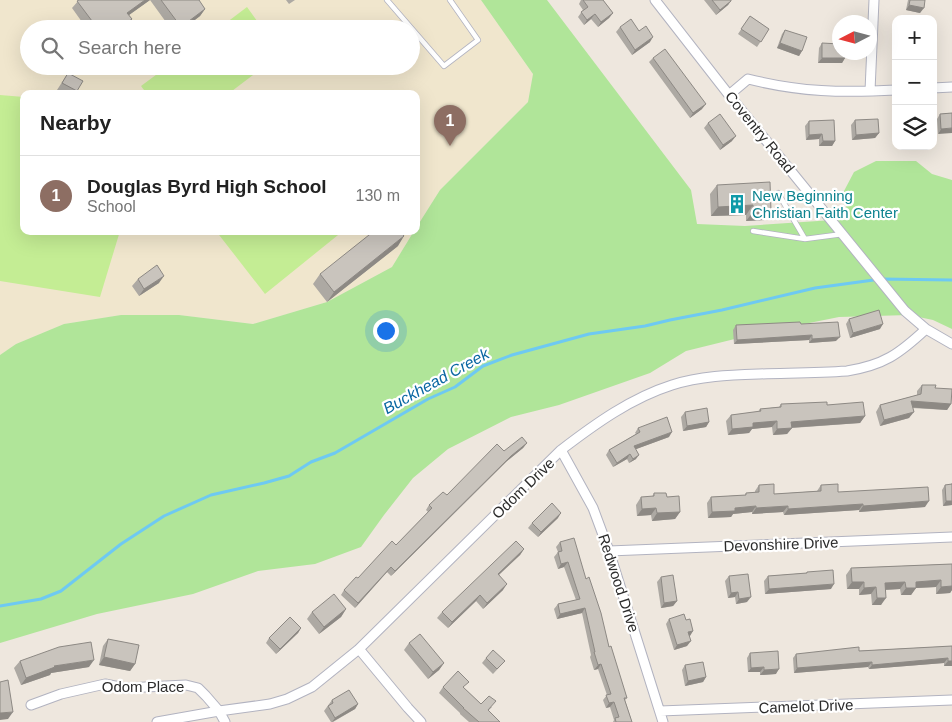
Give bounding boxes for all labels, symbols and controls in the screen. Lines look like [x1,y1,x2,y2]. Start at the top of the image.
north arrow [832,15,877,60]
map controls [892,15,937,150]
button: + [892,15,937,60]
search box [20,20,420,75]
icon: search [38,34,66,62]
text: Search here [78,37,182,58]
button: − [892,60,937,105]
street label: Coventry Road [722,88,798,176]
pin: 1 [434,105,466,146]
button: layers [892,105,937,150]
text: Nearby [40,111,111,134]
text: Douglas Byrd High School [87,176,327,197]
text: 1 [52,187,60,204]
text: 130 m [356,187,400,204]
place label: New Beginning Christian Faith Center [752,187,898,221]
building icon: New Beginning Christian Faith Center [726,193,748,215]
text: School [87,198,136,215]
your location [373,318,399,344]
water label: Buckhead Creek [380,344,493,417]
street label: Odom Drive [488,454,558,522]
street label: Redwood Drive [595,532,643,634]
street label: Devonshire Drive [723,533,839,555]
street label: Odom Place [102,678,184,695]
street label: Camelot Drive [758,696,854,716]

